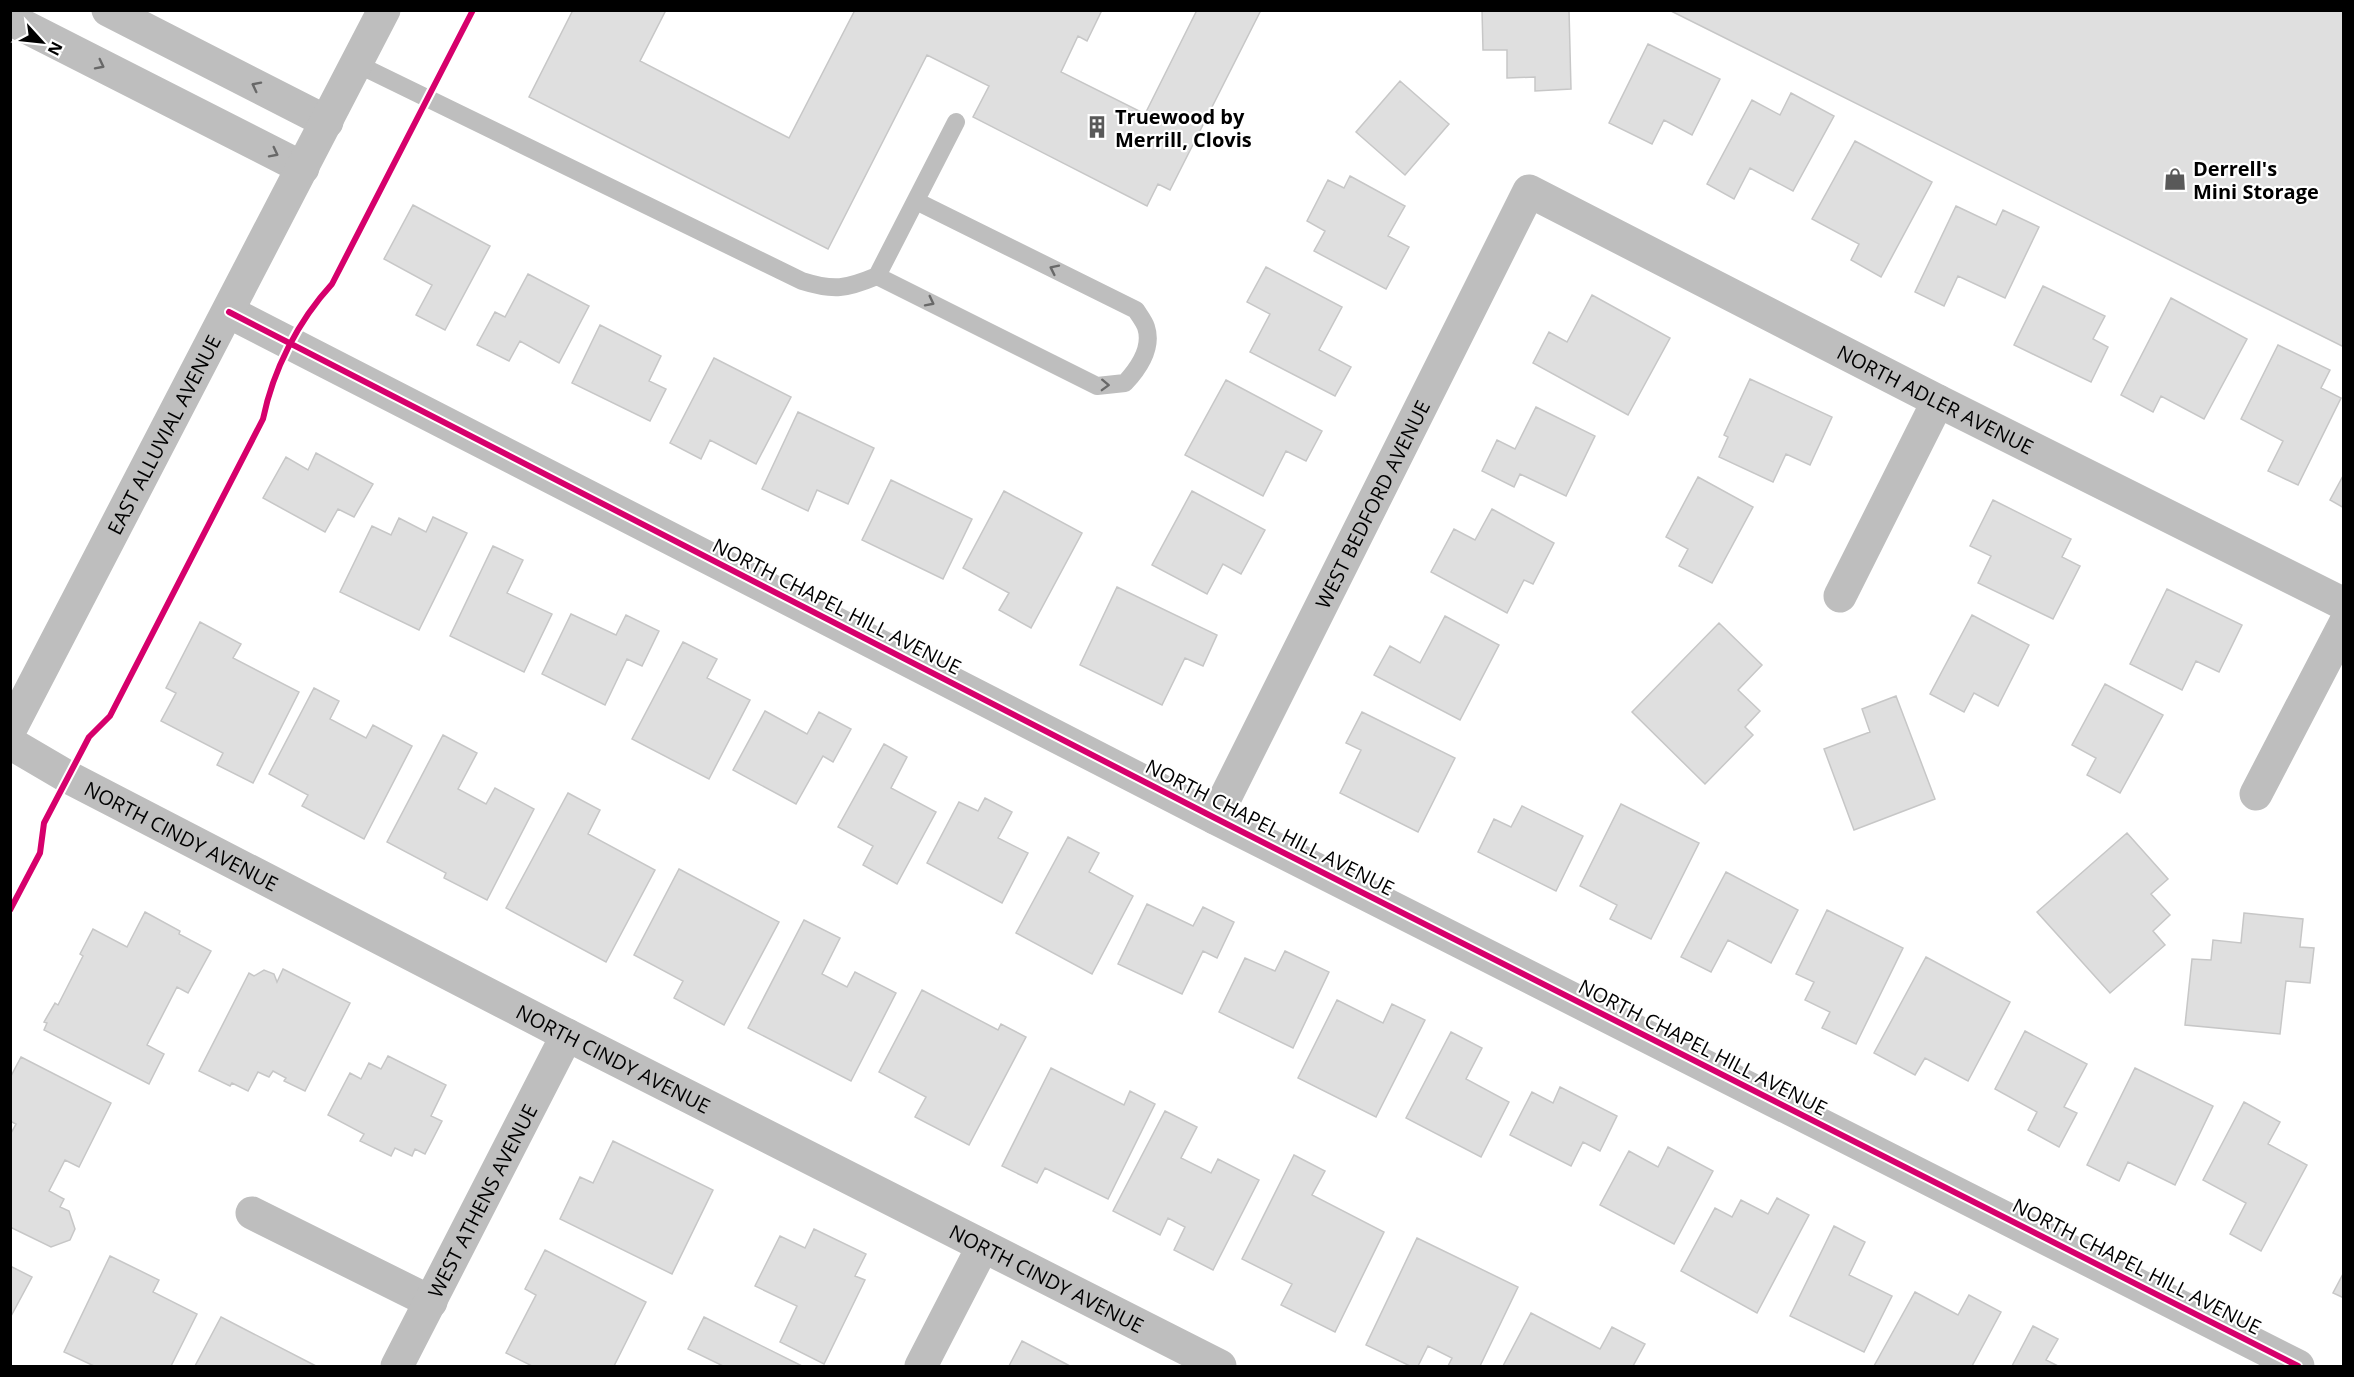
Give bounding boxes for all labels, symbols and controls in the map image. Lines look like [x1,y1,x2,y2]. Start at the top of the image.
north arrow [12,12,72,72]
text: N [43,38,68,60]
one-way arrow [94,57,105,69]
one-way arrow [252,82,263,93]
place label: Truewood by Merrill, Clovis [1115,103,1252,153]
building icon: Truewood by Merrill, Clovis [1084,114,1110,140]
one-way arrow [268,146,278,157]
place label: Derrell's Mini Storage [2193,155,2319,205]
shop icon: Derrell's Mini Storage [2162,166,2188,192]
one-way arrow [1049,265,1060,277]
one-way arrow [923,295,934,306]
street label: EAST ALLUVIAL AVENUE [100,330,227,539]
street label: NORTH ADLER AVENUE [1833,338,2038,460]
one-way arrow [1101,378,1110,391]
street label: WEST BEDFORD AVENUE [1309,395,1436,613]
street label: NORTH CHAPEL HILL AVENUE [708,531,966,681]
street label: NORTH CHAPEL HILL AVENUE [1141,752,1399,902]
street label: NORTH CINDY AVENUE [80,774,283,897]
street label: NORTH CHAPEL HILL AVENUE [1574,972,1832,1122]
street label: NORTH CINDY AVENUE [512,998,715,1119]
street label: WEST ATHENS AVENUE [421,1099,543,1302]
street label: NORTH CHAPEL HILL AVENUE [2008,1191,2266,1341]
street label: NORTH CINDY AVENUE [945,1218,1149,1339]

